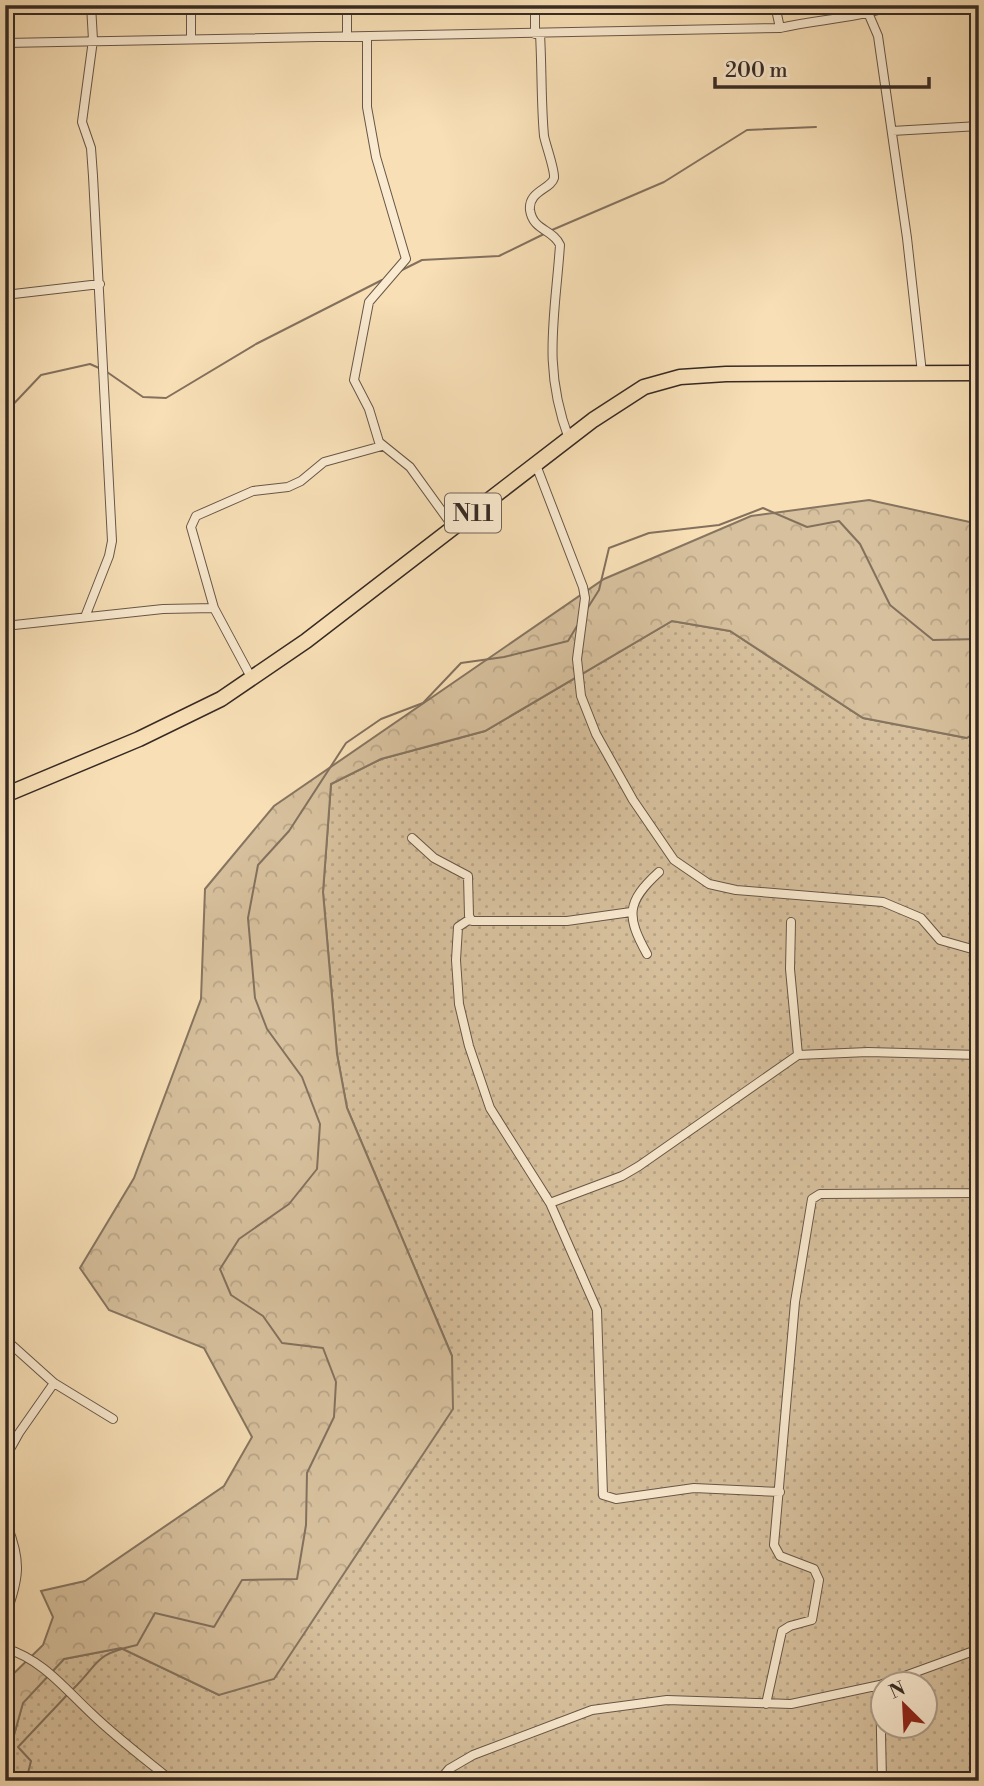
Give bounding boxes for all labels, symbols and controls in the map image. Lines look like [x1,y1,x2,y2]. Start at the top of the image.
scale bar [715,46,928,90]
text: 200 m [725,58,788,84]
road number: N11 [445,494,501,533]
north arrow [869,1670,939,1740]
text: N [886,1676,909,1704]

